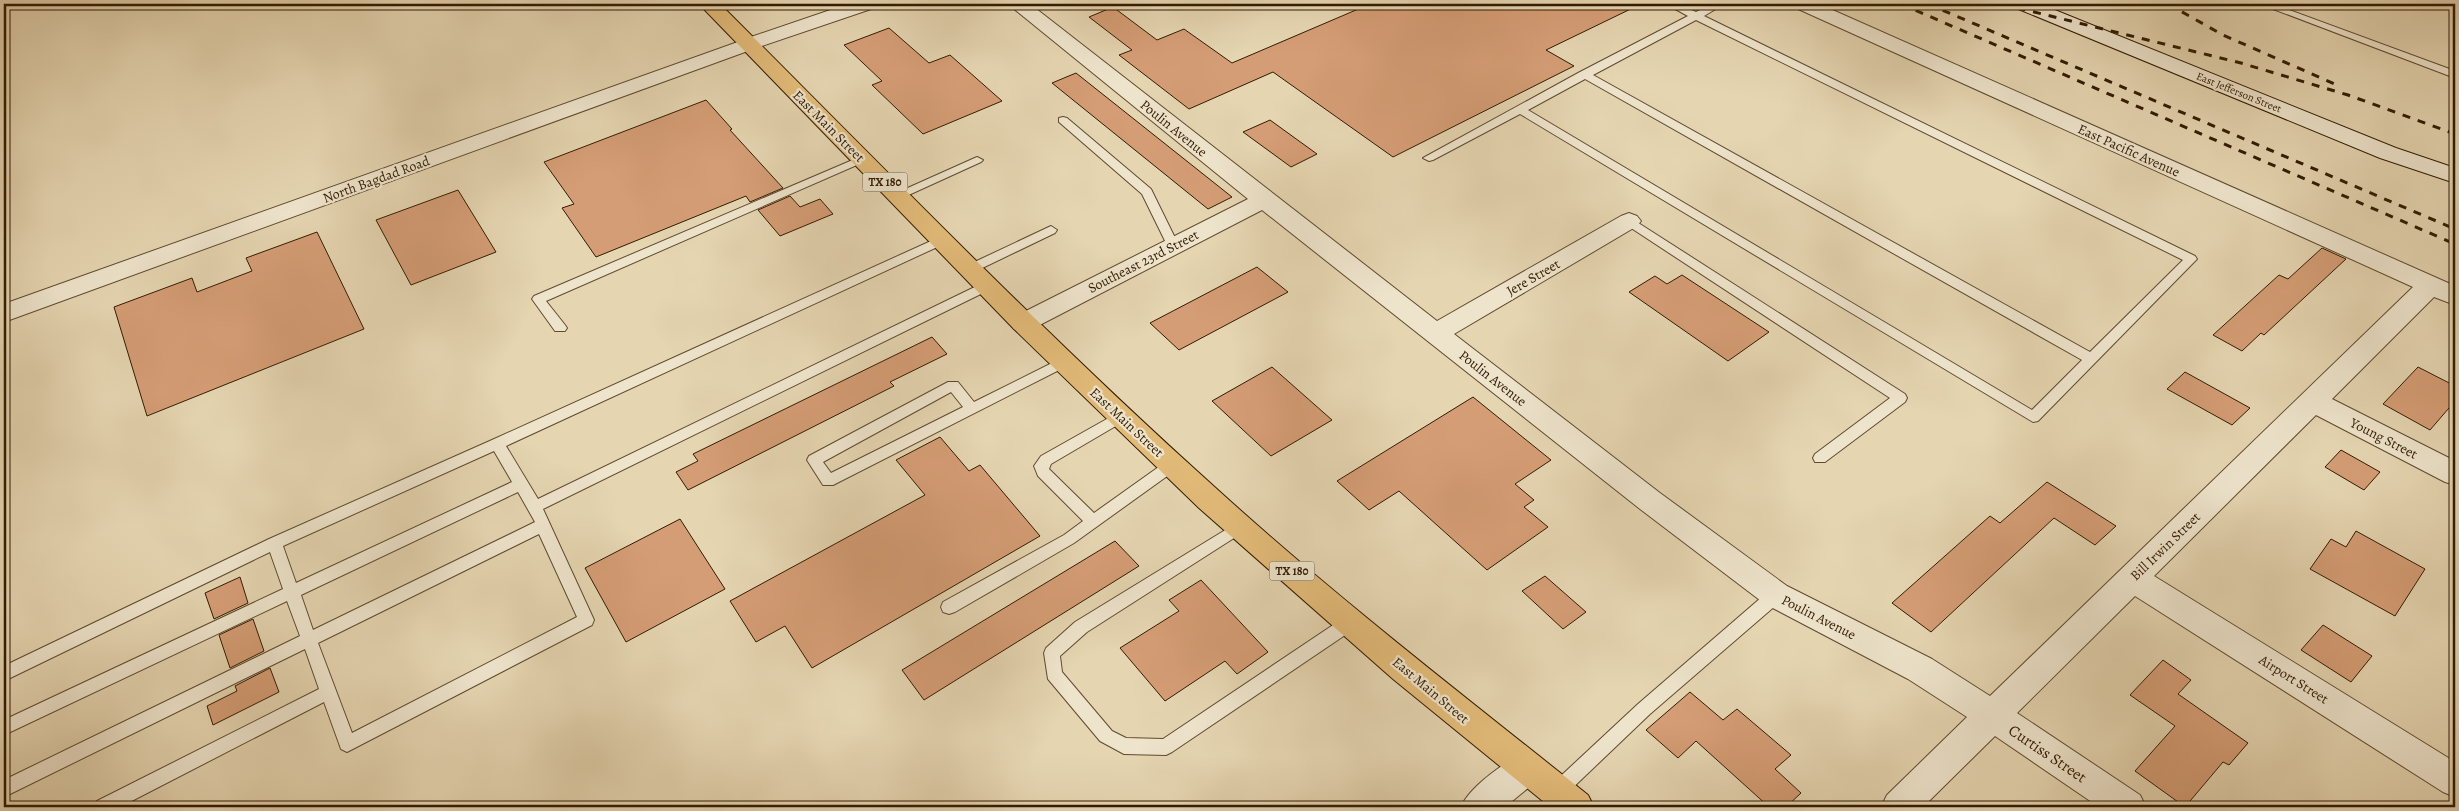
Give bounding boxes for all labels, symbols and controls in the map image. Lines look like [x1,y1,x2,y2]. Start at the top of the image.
street label: East Jefferson Street [2194,69,2284,117]
street label: East Main Street [788,86,869,167]
street label: Poulin Avenue [1136,95,1211,161]
street label: East Pacific Avenue [2075,119,2183,182]
street label: North Bagdad Road [320,151,433,208]
road number: TX 180 [862,172,908,192]
street label: Southeast 23rd Street [1085,225,1202,298]
street label: Jere Street [1503,254,1564,300]
street label: Poulin Avenue [1455,346,1531,411]
street label: East Main Street [1086,383,1168,462]
street label: Young Street [2346,413,2421,464]
street label: Bill Irwin Street [2126,508,2205,585]
road number: TX 180 [1270,562,1314,580]
street label: Poulin Avenue [1778,591,1859,644]
street label: Airport Street [2254,650,2332,709]
street label: East Main Street [1388,653,1473,728]
street label: Curtiss Street [2004,720,2091,788]

